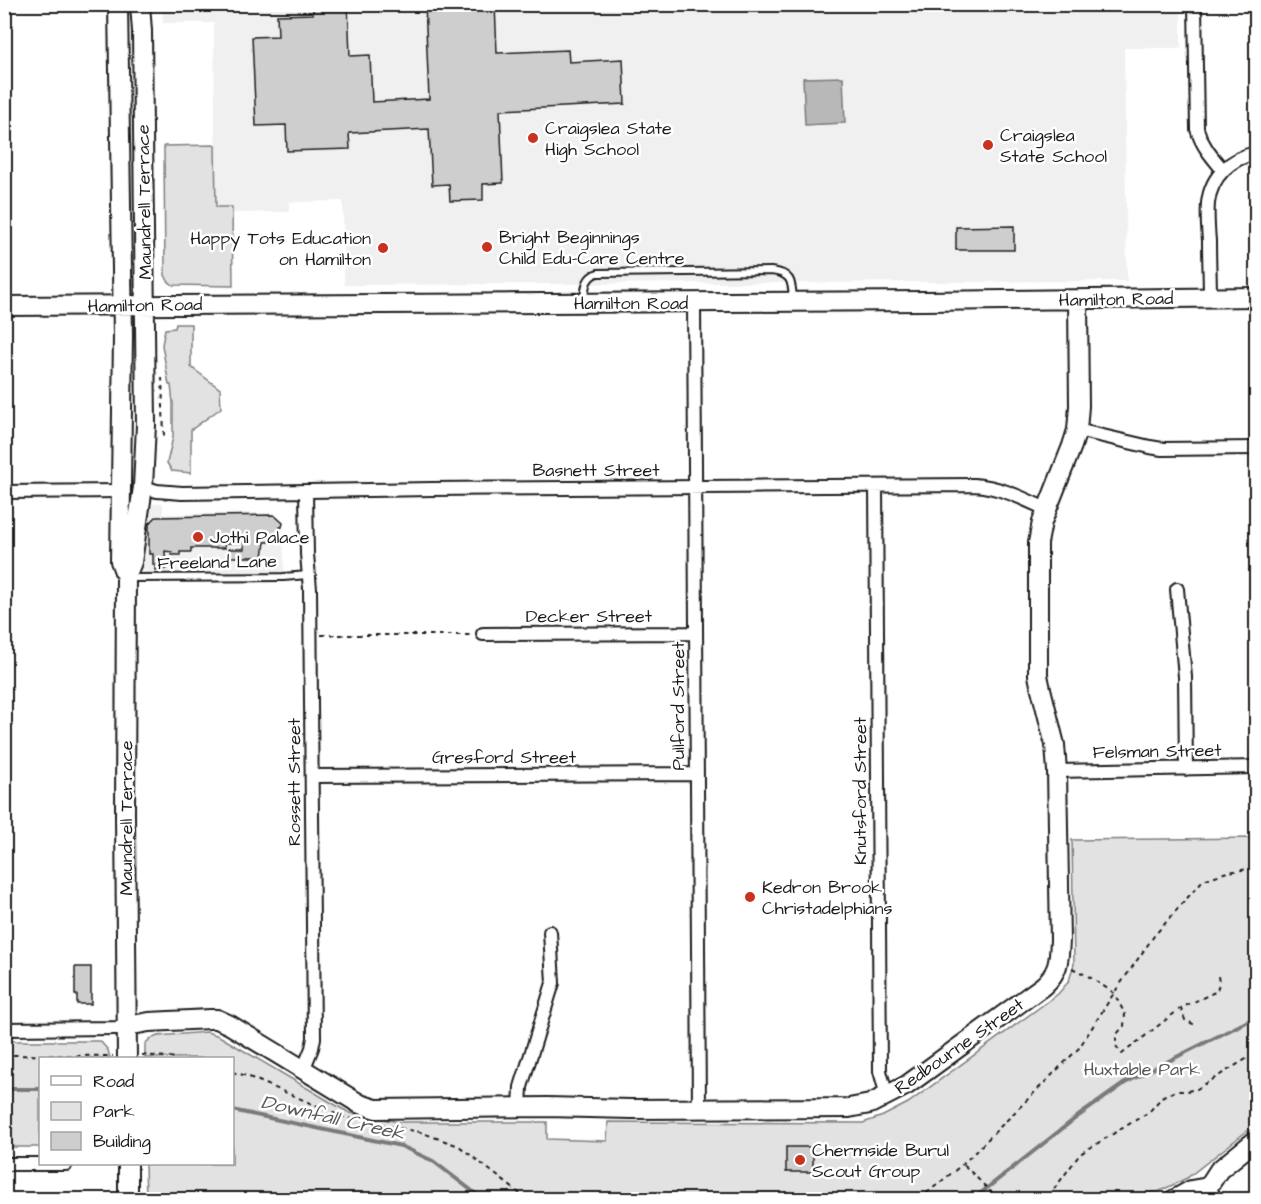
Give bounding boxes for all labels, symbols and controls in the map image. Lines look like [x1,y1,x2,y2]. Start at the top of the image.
place label: Craigslea State High School [545,116,672,163]
place label: Craigslea State School [1000,123,1107,169]
street label: Maundrell Terrace [131,124,158,280]
marker: Craigslea State High School [526,131,540,145]
marker: Craigslea State School [981,138,995,152]
place label: Bright Beginnings Child Edu-Care Centre [499,225,685,271]
place label: Happy Tots Education on Hamilton [190,226,371,272]
marker: Bright Beginnings Child Edu-Care Centre [480,240,494,254]
marker: Happy Tots Education on Hamilton [376,241,390,255]
street label: Hamilton Road [1059,286,1174,313]
street label: Hamilton Road [574,291,688,316]
street label: Hamilton Road [88,292,203,319]
street label: Basnett Street [532,458,660,483]
place label: Jothi Palace [210,525,310,550]
marker: Jothi Palace [191,530,205,544]
street label: Freeland Lane [157,549,277,576]
street label: Decker Street [526,604,653,629]
street label: Pullford Street [666,641,691,771]
street label: Knutsford Street [848,716,873,865]
street label: Rossett Street [282,717,307,846]
street label: Felsman Street [1092,738,1222,765]
street label: Maundrell Terrace [114,740,139,896]
street label: Gresford Street [432,745,577,770]
place label: Kedron Brook Christadelphians [762,875,892,921]
marker: Kedron Brook Christadelphians [743,890,757,904]
street label: Redbourne Street [890,992,1030,1100]
legend [39,1057,234,1165]
park label: Huxtable Park [1084,1057,1200,1082]
text: Road [93,1069,134,1094]
water label: Downfall Creek [259,1088,408,1148]
text: Park [93,1099,135,1124]
text: Building [93,1129,151,1155]
place label: Chermside Burul Scout Group [812,1138,949,1184]
marker: Chermside Burul Scout Group [793,1153,807,1167]

